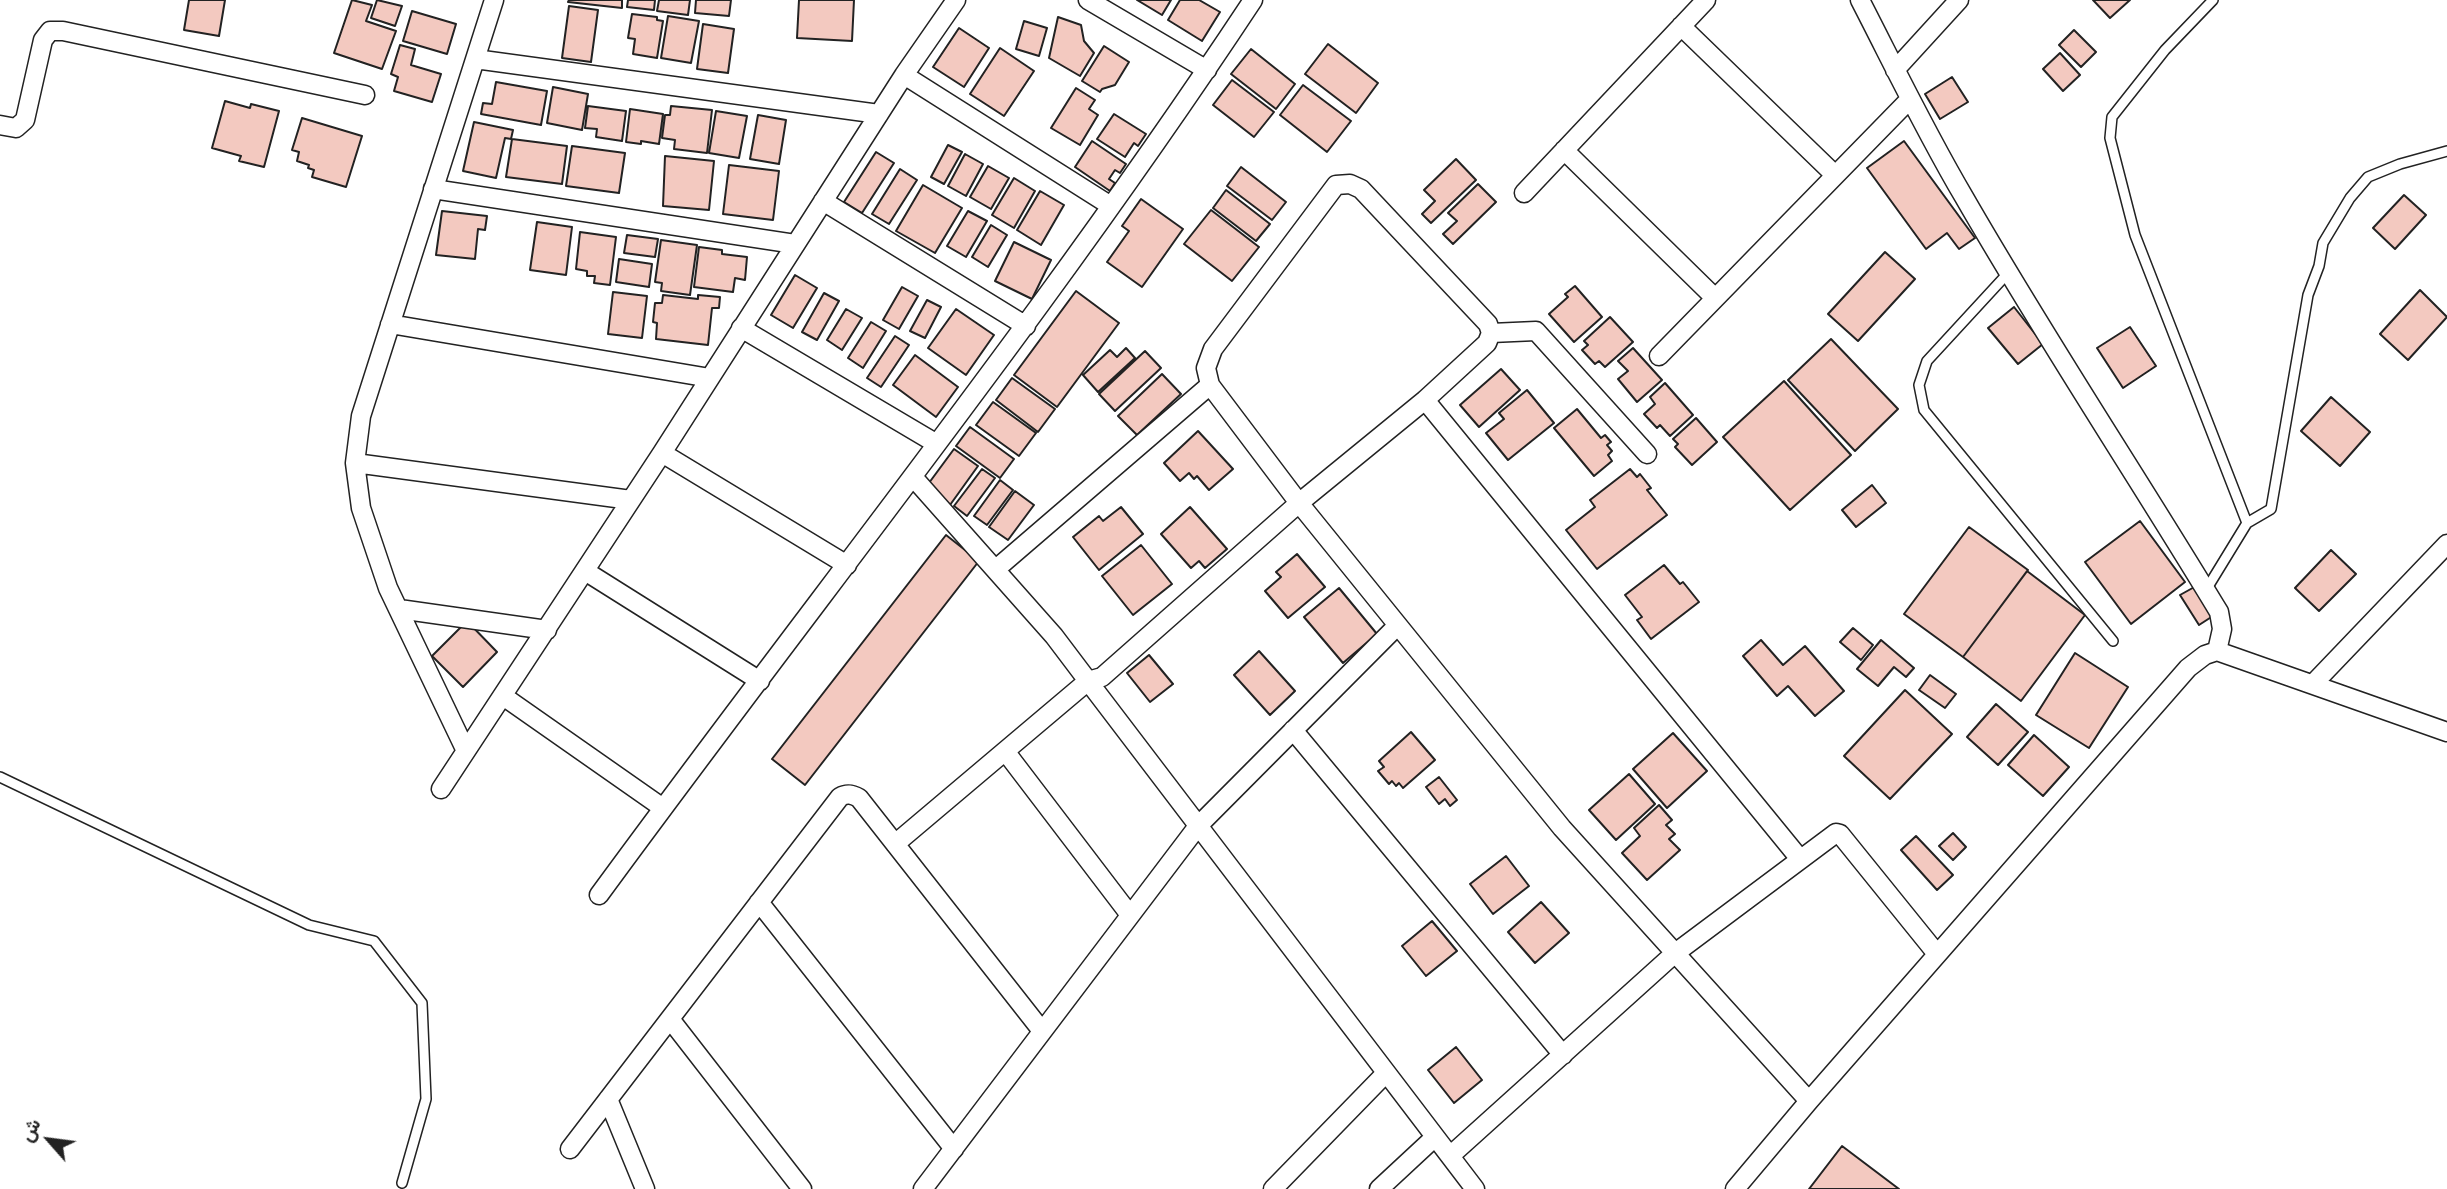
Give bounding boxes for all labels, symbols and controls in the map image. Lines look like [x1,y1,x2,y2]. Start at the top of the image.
north arrow [14,1105,84,1175]
text: ش [15,1114,46,1145]

